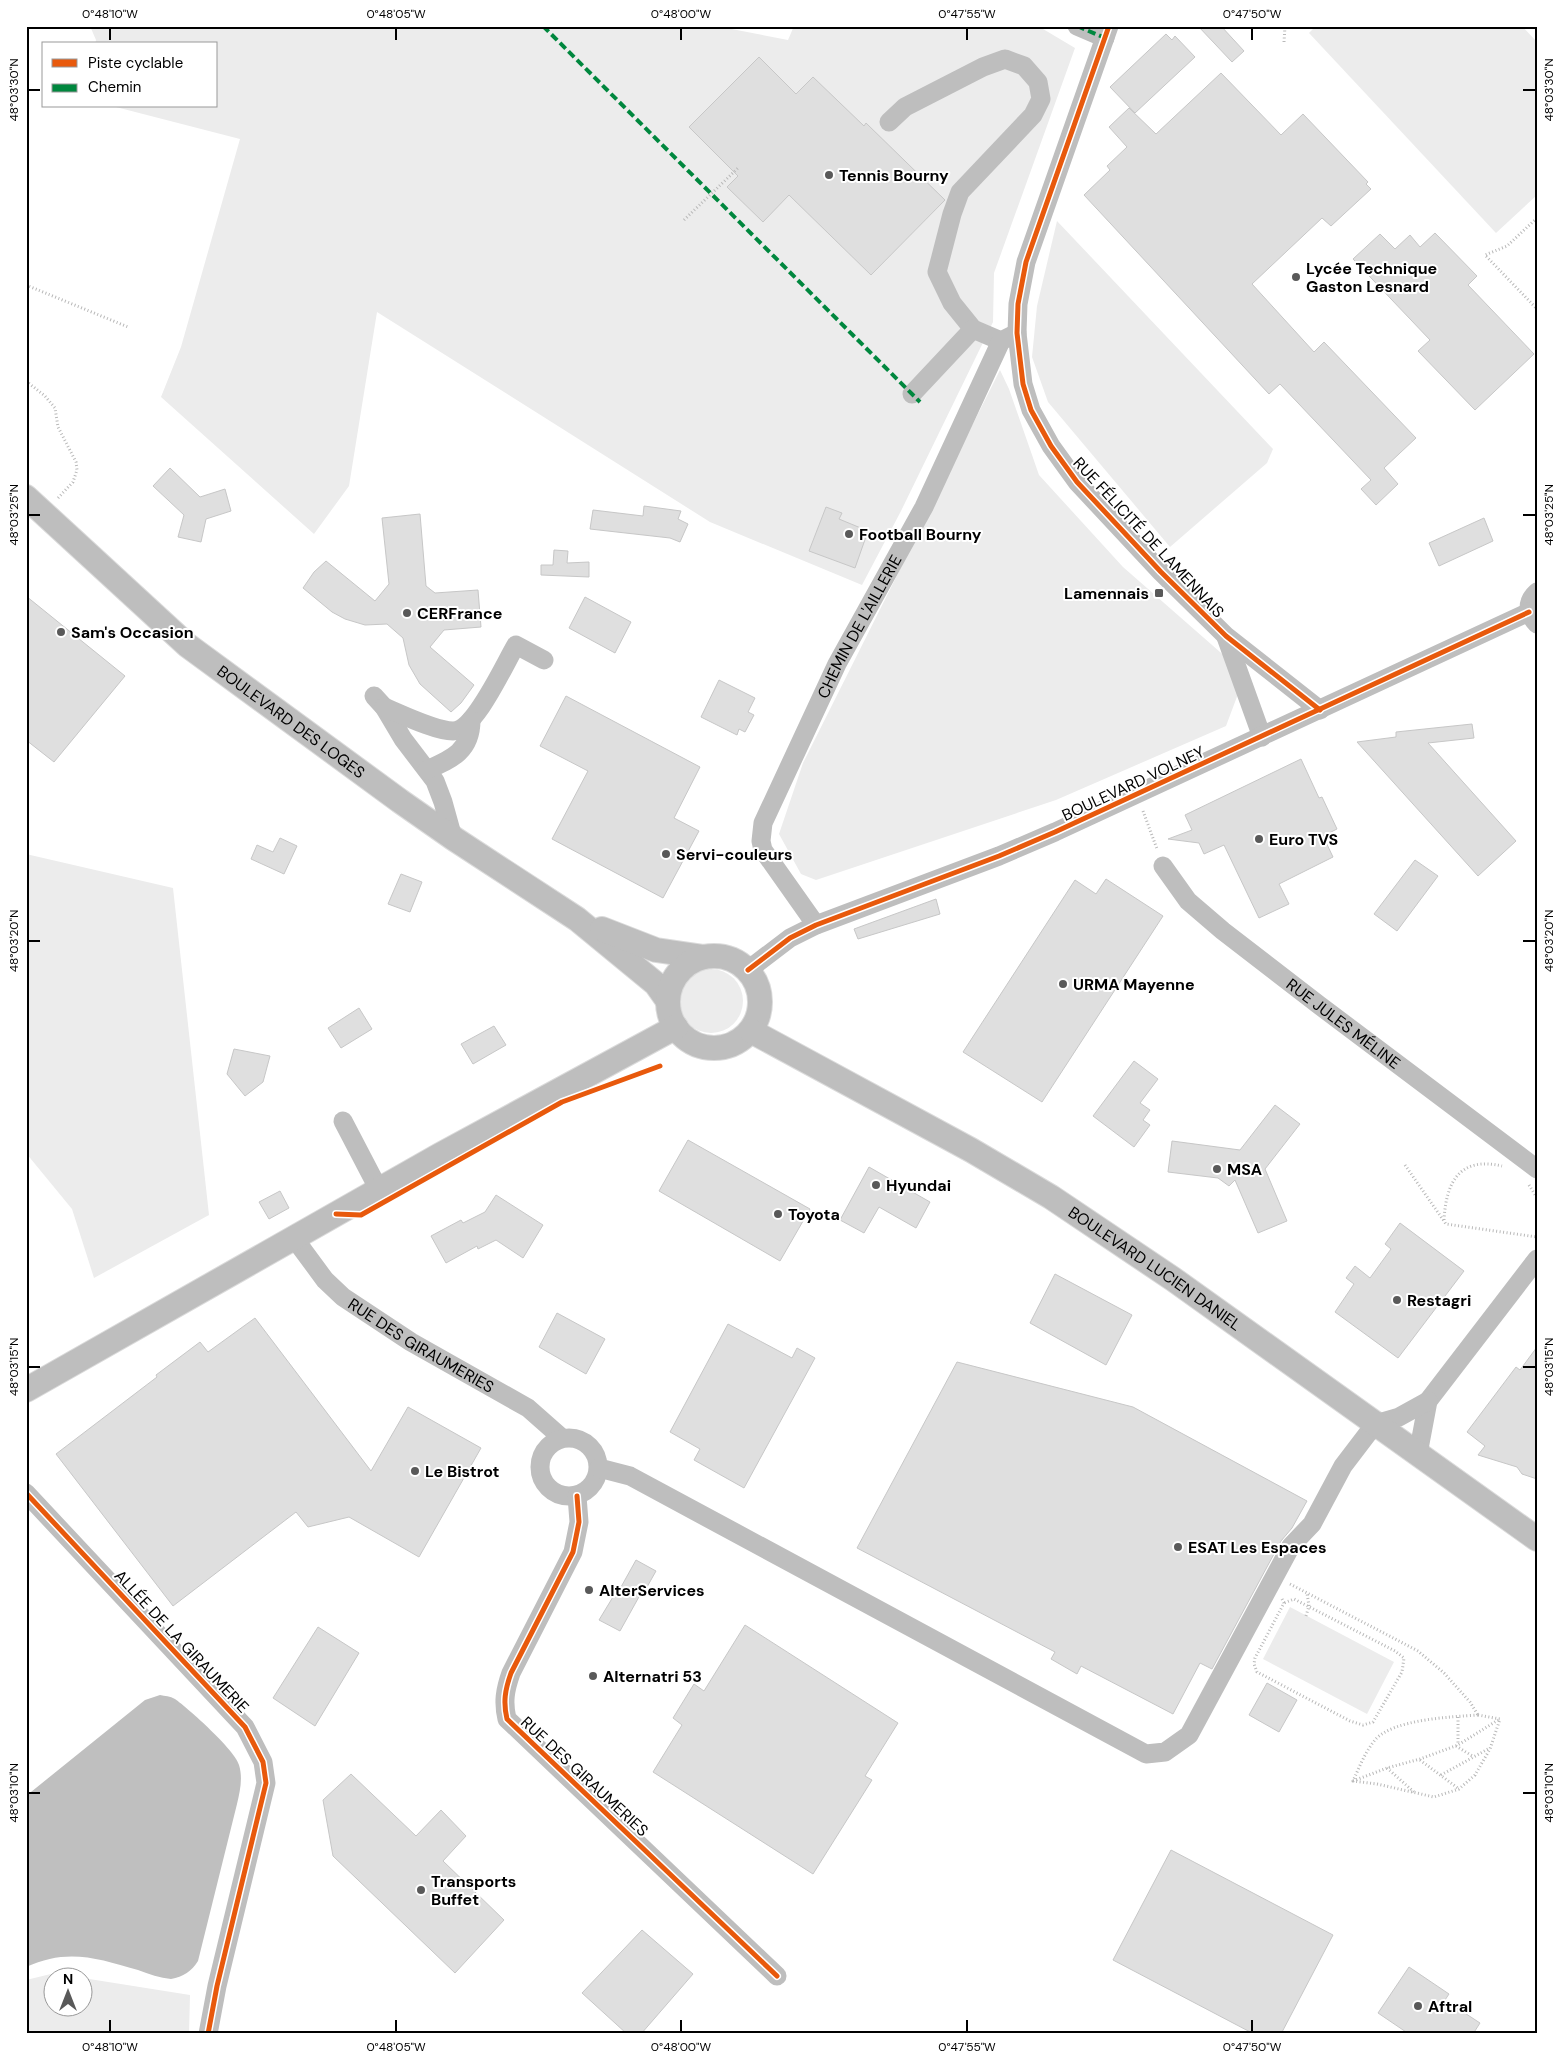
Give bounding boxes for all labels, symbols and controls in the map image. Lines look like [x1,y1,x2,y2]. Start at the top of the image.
text: 0°48'10"W [82,6,138,22]
text: 0°48'05"W [366,6,426,22]
text: 0°48'00"W [651,6,712,22]
text: 0°47'55"W [938,6,996,22]
text: 0°47'50"W [1223,6,1282,22]
legend [42,42,218,108]
text: Piste cyclable [88,53,183,73]
text: 48°03'30"N [6,59,22,122]
text: 48°03'30"N [1541,59,1557,122]
text: Chemin [88,77,141,97]
place label: Tennis Bourny [839,165,949,186]
marker: Tennis Bourny [823,169,835,181]
place label: Lycée Technique Gaston Lesnard [1306,258,1437,297]
marker: Lycée Technique Gaston Lesnard [1290,271,1302,283]
street label: RUE FÉLICITÉ DE LAMENNAIS [1069,453,1229,622]
text: 48°03'25"N [6,484,22,546]
text: 48°03'25"N [1541,484,1557,546]
place label: Football Bourny [859,524,982,545]
marker: Football Bourny [843,528,855,540]
street label: CHEMIN DE L'AILLERIE [813,551,906,702]
place label: Lamennais [1064,583,1149,604]
marker: Lamennais [1153,587,1165,599]
place label: CERFrance [417,603,502,624]
marker: CERFrance [401,607,413,619]
place label: Sam's Occasion [71,622,194,643]
marker: Sam's Occasion [55,626,67,638]
street label: BOULEVARD DES LOGES [213,661,369,783]
street label: BOULEVARD VOLNEY [1059,741,1208,826]
place label: Euro TVS [1269,829,1338,850]
marker: Euro TVS [1253,833,1265,845]
place label: Servi-couleurs [676,844,793,865]
marker: Servi-couleurs [660,848,672,860]
text: 48°03'20"N [6,910,22,972]
text: 48°03'20"N [1541,910,1557,972]
place label: URMA Mayenne [1073,974,1195,995]
street label: RUE JULES MÉLINE [1282,974,1405,1074]
marker: URMA Mayenne [1057,978,1069,990]
place label: MSA [1227,1159,1262,1180]
marker: MSA [1211,1163,1223,1175]
place label: Hyundai [886,1175,951,1196]
marker: Hyundai [870,1179,882,1191]
street label: BOULEVARD LUCIEN DANIEL [1064,1202,1246,1336]
place label: Toyota [788,1204,840,1225]
marker: Toyota [772,1208,784,1220]
place label: Restagri [1407,1290,1471,1311]
street label: RUE DES GIRAUMERIES [344,1293,498,1398]
marker: Restagri [1391,1294,1403,1306]
text: 48°03'15"N [6,1338,22,1396]
text: 48°03'15"N [1541,1338,1557,1396]
place label: Le Bistrot [425,1461,500,1482]
marker: Le Bistrot [409,1465,421,1477]
place label: ESAT Les Espaces [1188,1537,1327,1558]
marker: ESAT Les Espaces [1172,1541,1184,1553]
street label: ALLÉE DE LA GIRAUMERIE [110,1565,254,1717]
place label: AlterServices [599,1580,705,1601]
marker: AlterServices [583,1584,595,1596]
place label: Alternatri 53 [603,1666,702,1687]
marker: Alternatri 53 [587,1670,599,1682]
street label: RUE DES GIRAUMERIES [516,1712,653,1841]
text: 48°03'10"N [6,1763,22,1823]
text: 48°03'10"N [1541,1763,1557,1823]
place label: Transports Buffet [431,1871,516,1910]
marker: Transports Buffet [415,1884,427,1896]
north arrow [42,1968,92,2018]
text: N [63,1970,73,1988]
place label: Aftral [1428,1996,1472,2017]
marker: Aftral [1412,2000,1424,2012]
text: 0°48'10"W [82,2039,138,2055]
text: 0°48'05"W [366,2039,426,2055]
text: 0°48'00"W [651,2039,712,2055]
text: 0°47'55"W [938,2039,996,2055]
text: 0°47'50"W [1223,2039,1282,2055]

